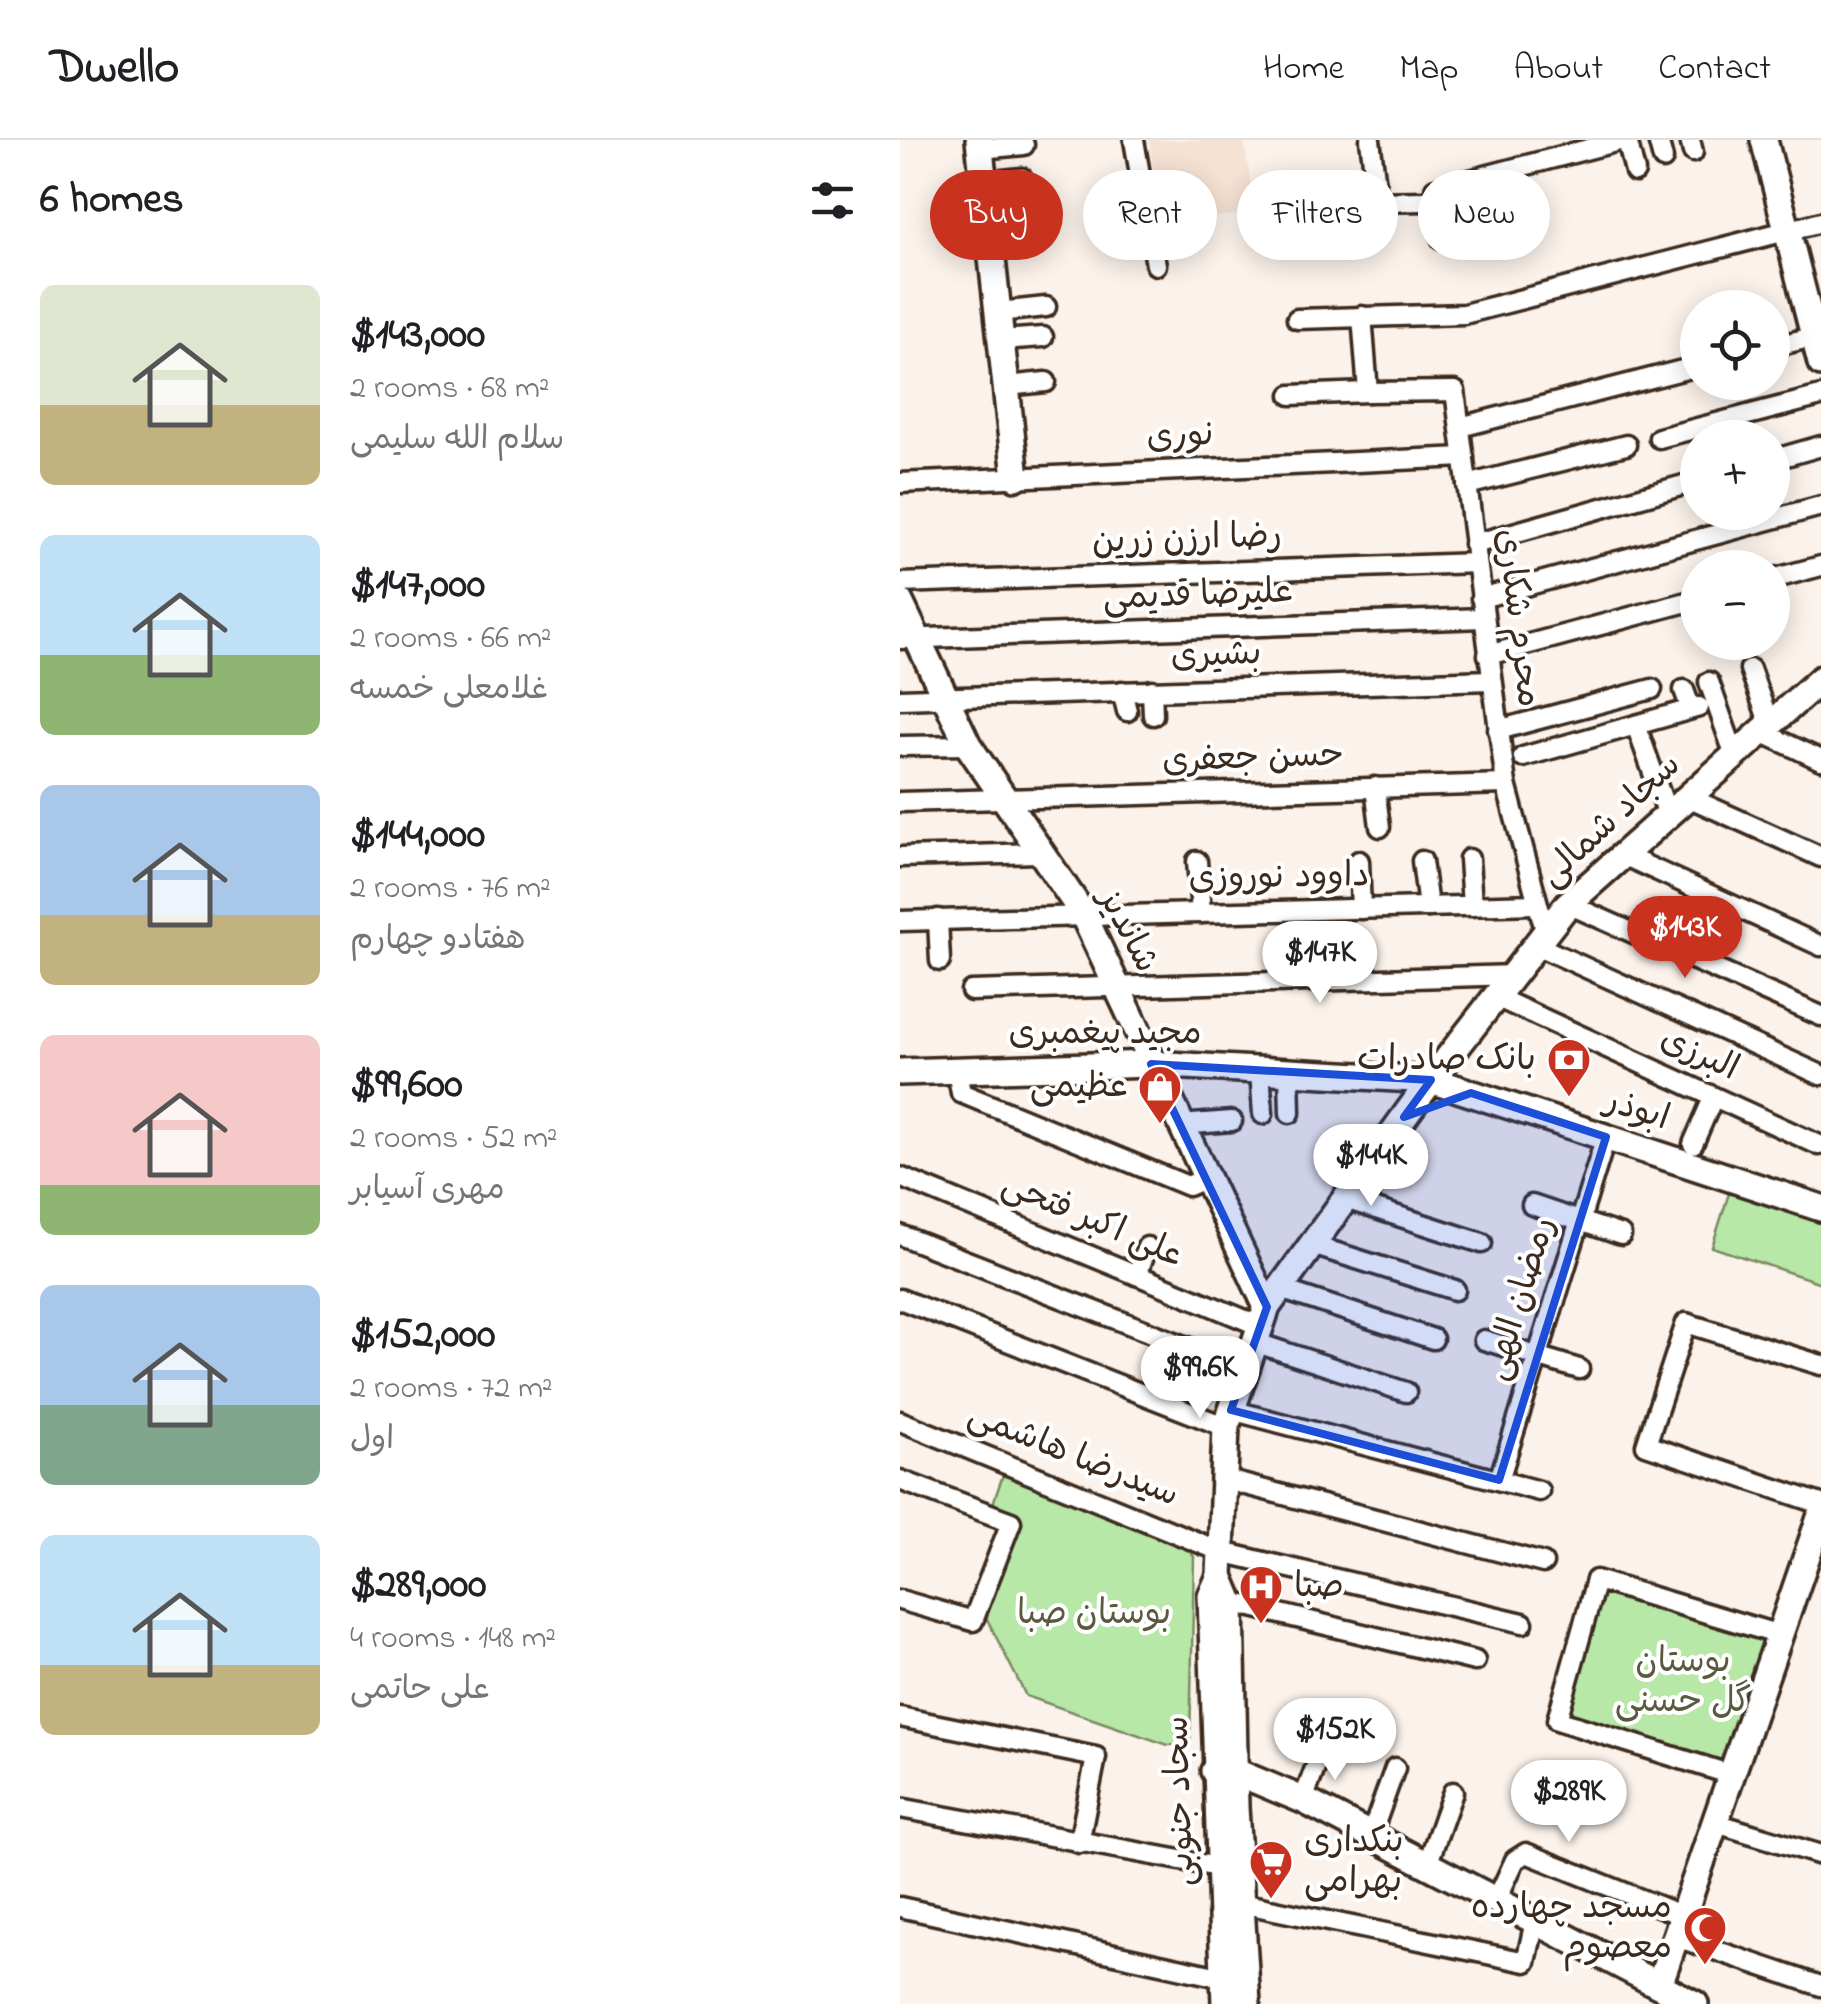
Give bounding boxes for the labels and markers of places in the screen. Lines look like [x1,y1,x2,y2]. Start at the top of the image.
pin: $143K [1615,896,1755,981]
pin: $147K [1250,921,1390,1006]
place label: بانک صادرات [1357,1035,1536,1086]
bank icon: بانک صادرات [1546,1037,1592,1098]
place label: عظیمی [1030,1062,1128,1113]
shop icon: عظیمی [1137,1064,1183,1125]
pin: $144K [1301,1124,1441,1209]
pin: $99.6K [1119,1336,1281,1421]
place label: صبا [1294,1562,1344,1613]
hospital icon: صبا [1238,1564,1284,1625]
pin: $152K [1265,1698,1405,1783]
pin: $289K [1499,1760,1639,1845]
place label: بنکداری بهرامی [1304,1817,1404,1908]
supermarket icon: بنکداری بهرامی [1248,1839,1294,1900]
place label: مسجد چهارده معصوم [1471,1883,1672,1974]
mosque icon: مسجد چهارده معصوم [1682,1905,1728,1966]

